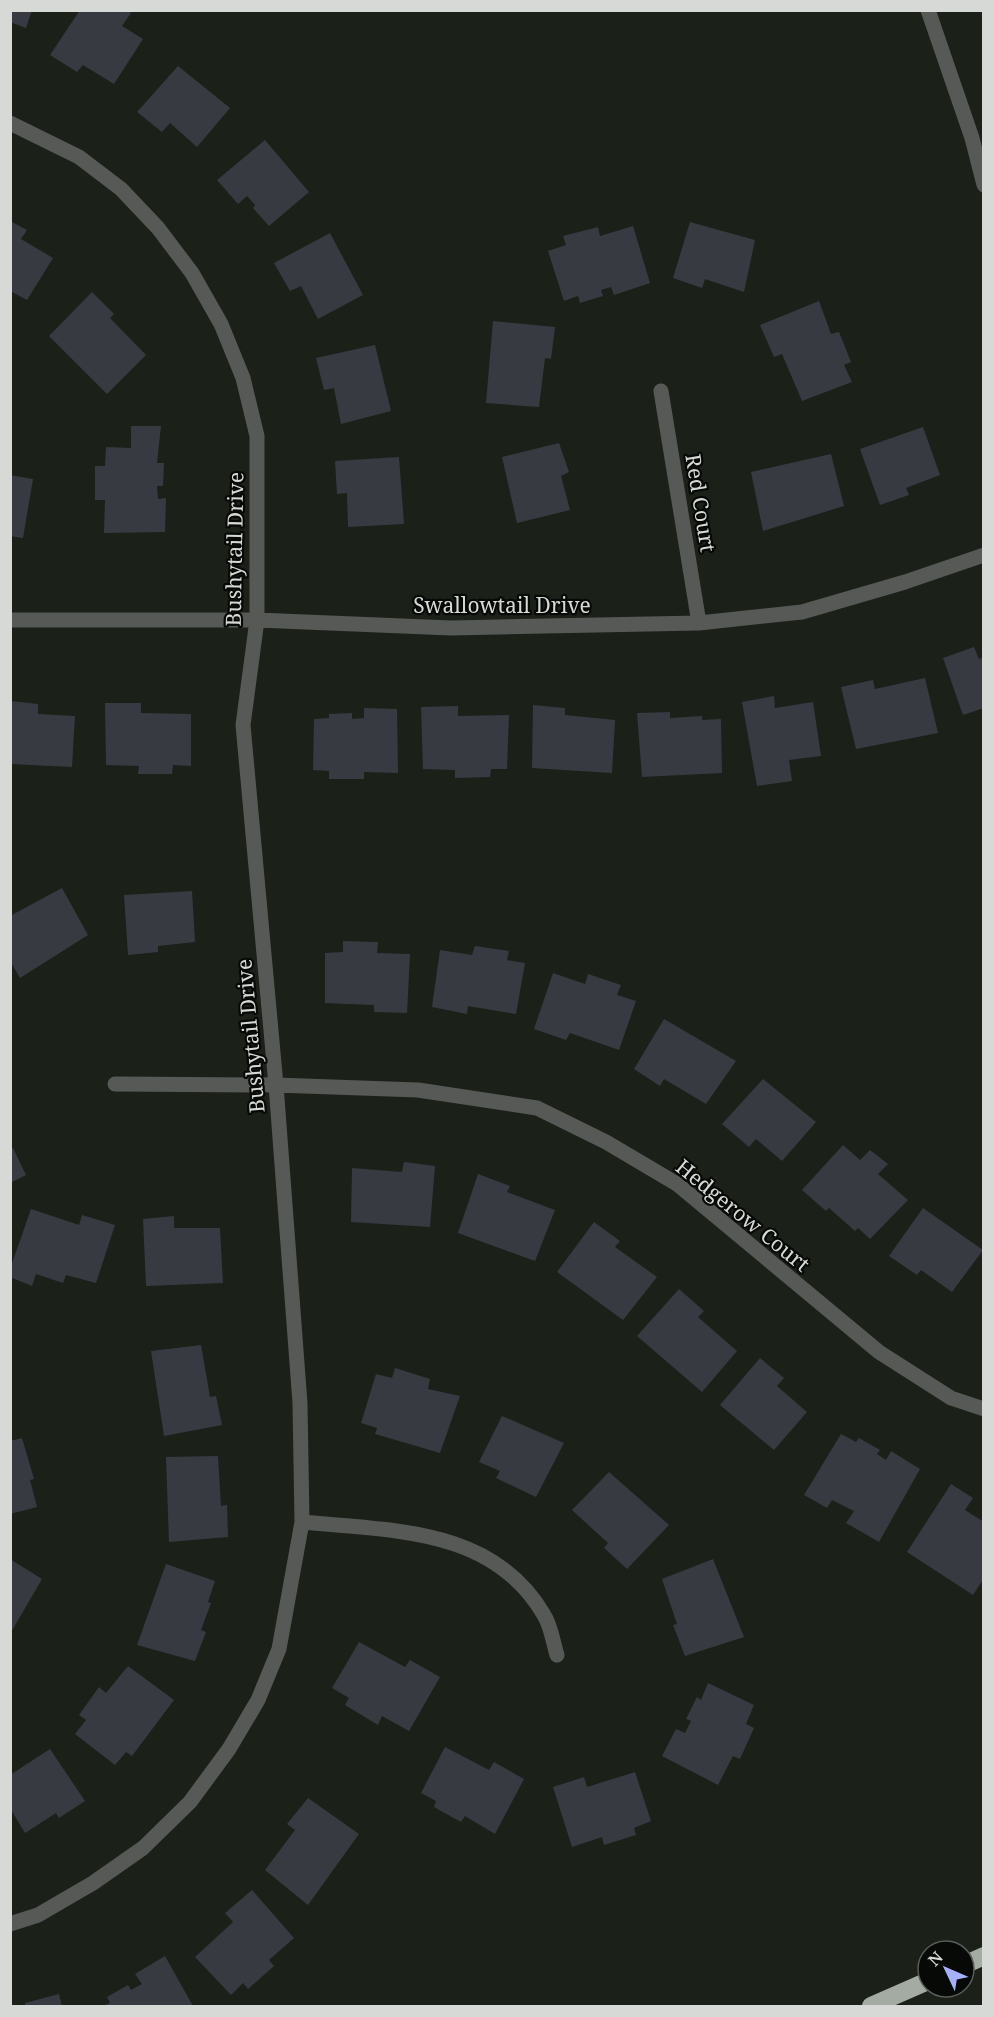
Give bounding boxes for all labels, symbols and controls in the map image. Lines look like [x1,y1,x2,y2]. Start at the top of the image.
street label: Red Court [679,452,723,554]
street label: Bushytail Drive [219,472,249,626]
street label: Swallowtail Drive [413,591,591,619]
street label: Bushytail Drive [229,958,271,1114]
street label: Hedgerow Court [670,1152,816,1278]
north arrow [916,1939,976,1999]
text: N [923,1946,948,1971]

